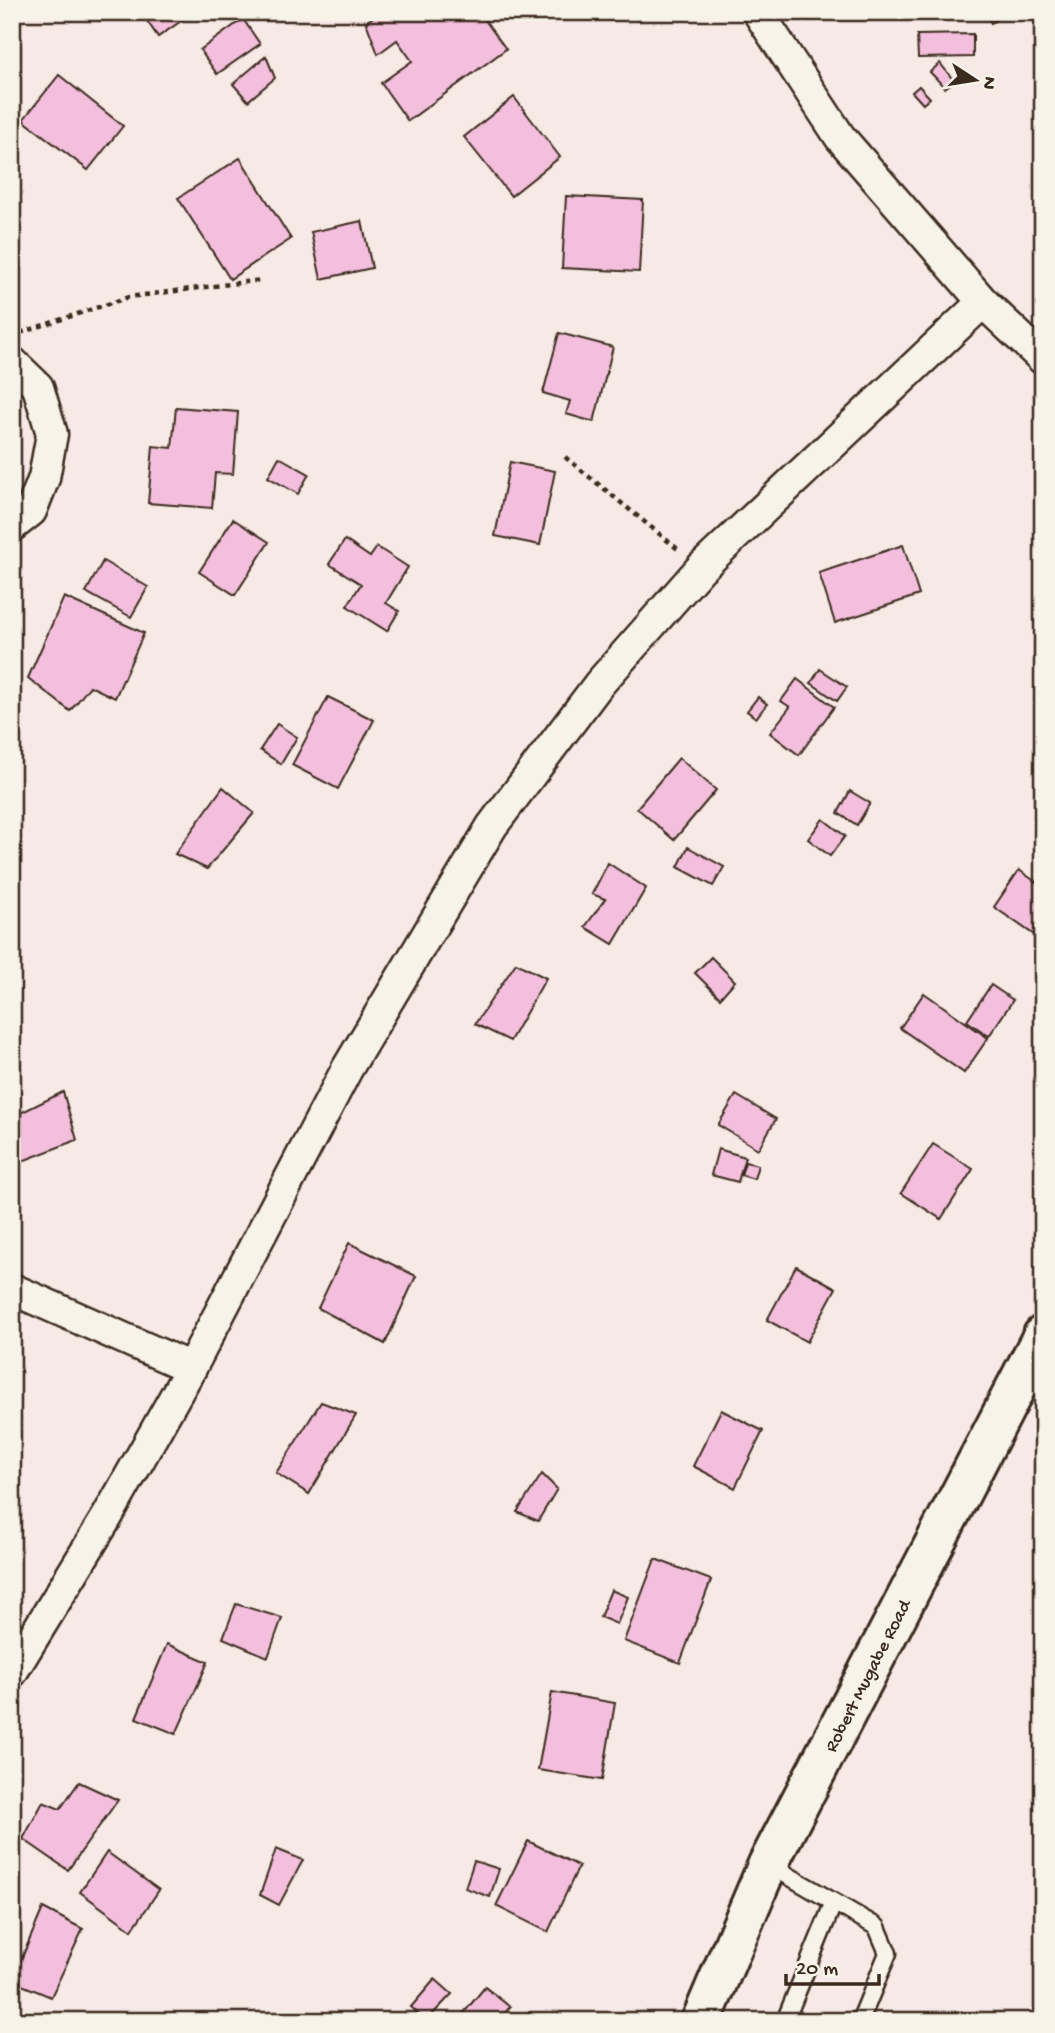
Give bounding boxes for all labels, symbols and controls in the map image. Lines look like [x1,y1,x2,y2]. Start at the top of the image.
north arrow [940,46,1010,116]
text: N [976,74,1001,91]
street label: Robert Mugabe Road [821,1595,918,1757]
scale bar [786,1942,878,1986]
text: 20 m [796,1958,838,1983]

